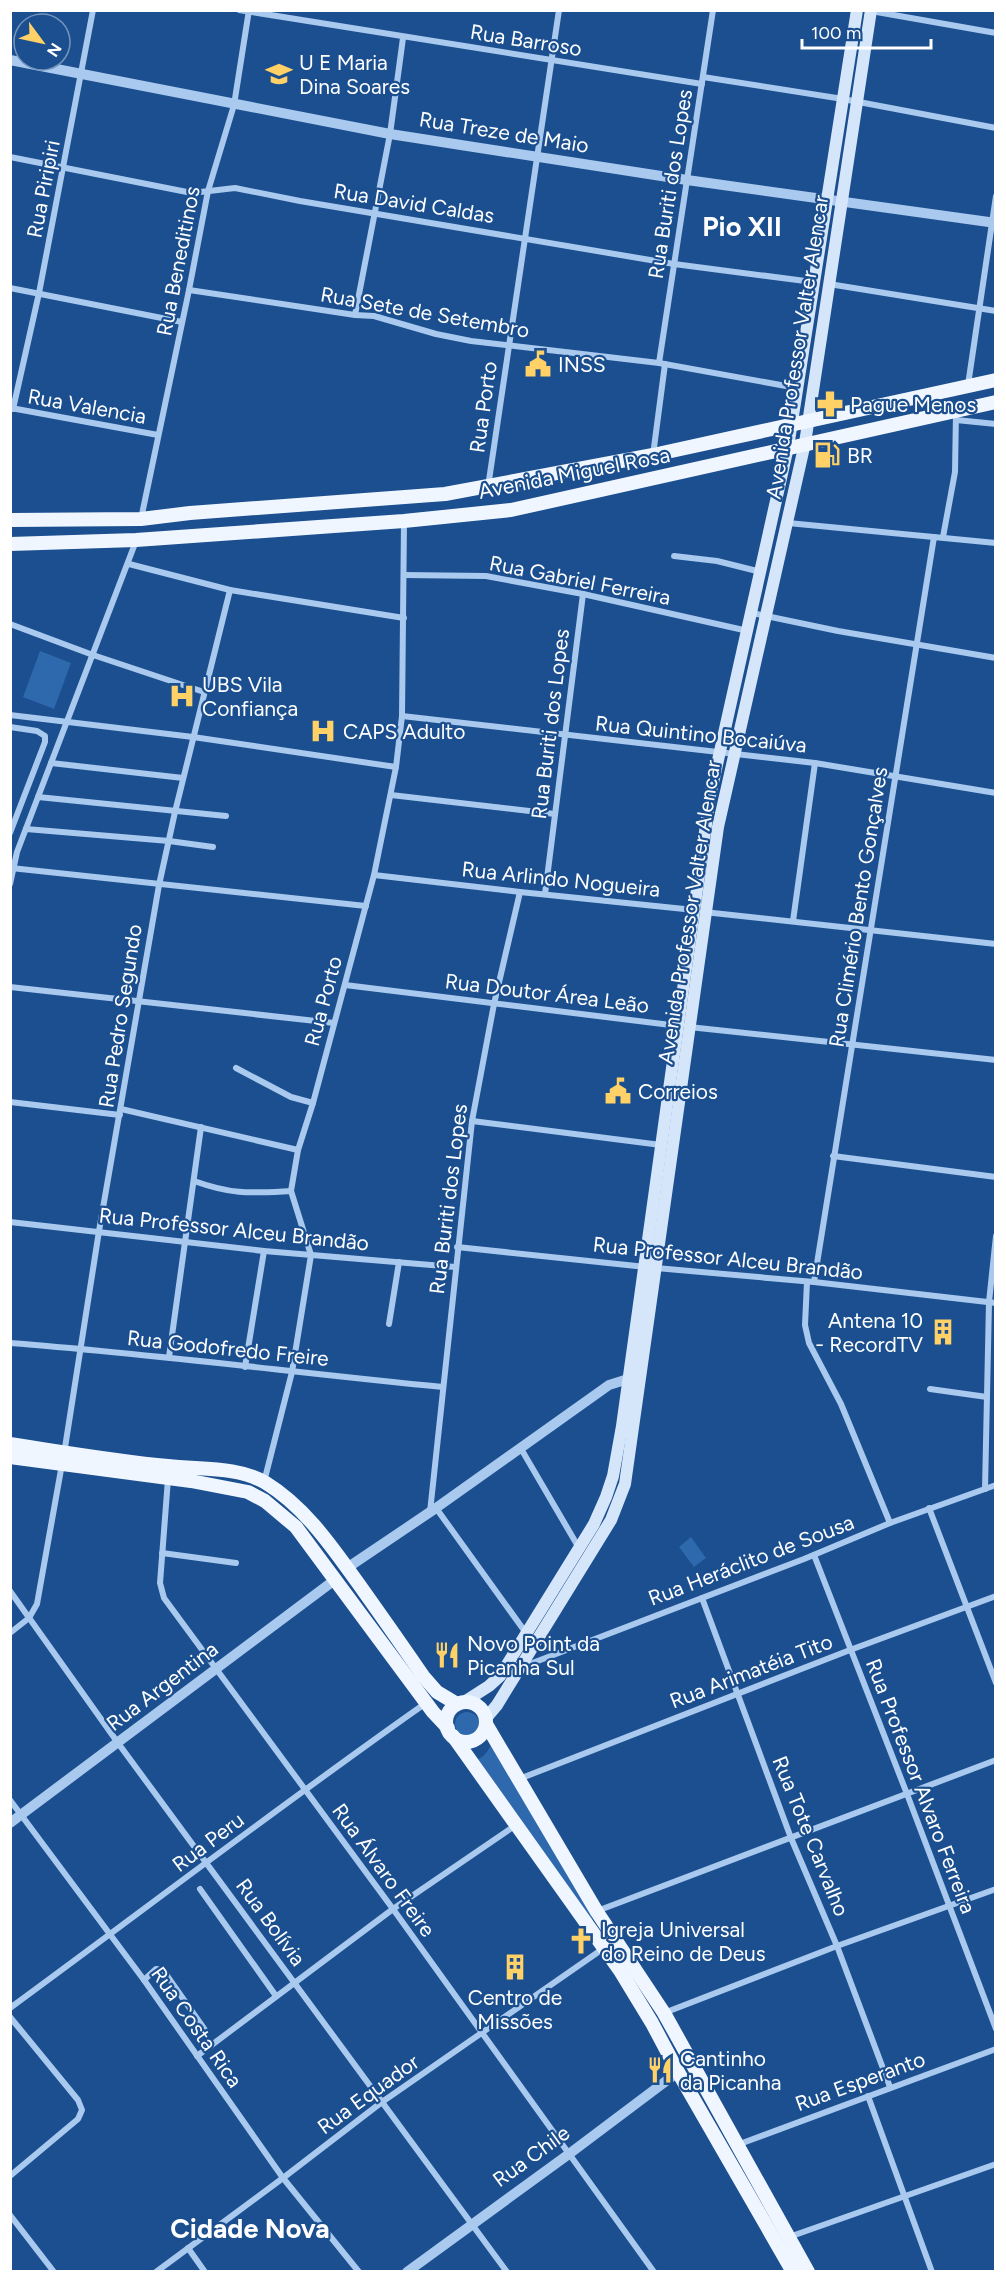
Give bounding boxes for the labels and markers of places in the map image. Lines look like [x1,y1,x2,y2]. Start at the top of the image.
place label: U E Maria Dina Soares [299,50,410,99]
school or university icon: U E Maria Dina Soares [264,59,294,89]
public building icon: INSS [523,349,553,379]
place label: INSS [558,352,606,377]
pharmacy icon: Pague Menos [815,389,845,419]
place label: Pague Menos [850,392,976,417]
fuel station icon: BR [812,440,842,470]
place label: BR [847,443,873,468]
place label: UBS Vila Confiança [202,672,298,721]
hospital icon: UBS Vila Confiança [167,681,197,711]
hospital icon: CAPS Adulto [308,716,338,746]
place label: CAPS Adulto [343,719,465,744]
public building icon: Correios [603,1076,633,1106]
place label: Correios [638,1079,718,1104]
place label: Antena 10 - RecordTV [815,1308,923,1357]
building icon: Antena 10 - RecordTV [928,1317,958,1347]
place label: Novo Point da Picanha Sul [467,1631,600,1680]
restaurant icon: Novo Point da Picanha Sul [432,1640,462,1670]
place label: Igreja Universal do Reino de Deus [601,1917,766,1966]
church icon: Igreja Universal do Reino de Deus [566,1926,596,1956]
building icon: Centro de Missões [500,1952,530,1982]
place label: Centro de Missões [468,1985,562,2034]
place label: Cantinho da Picanha [680,2046,781,2095]
restaurant icon: Cantinho da Picanha [645,2055,675,2085]

